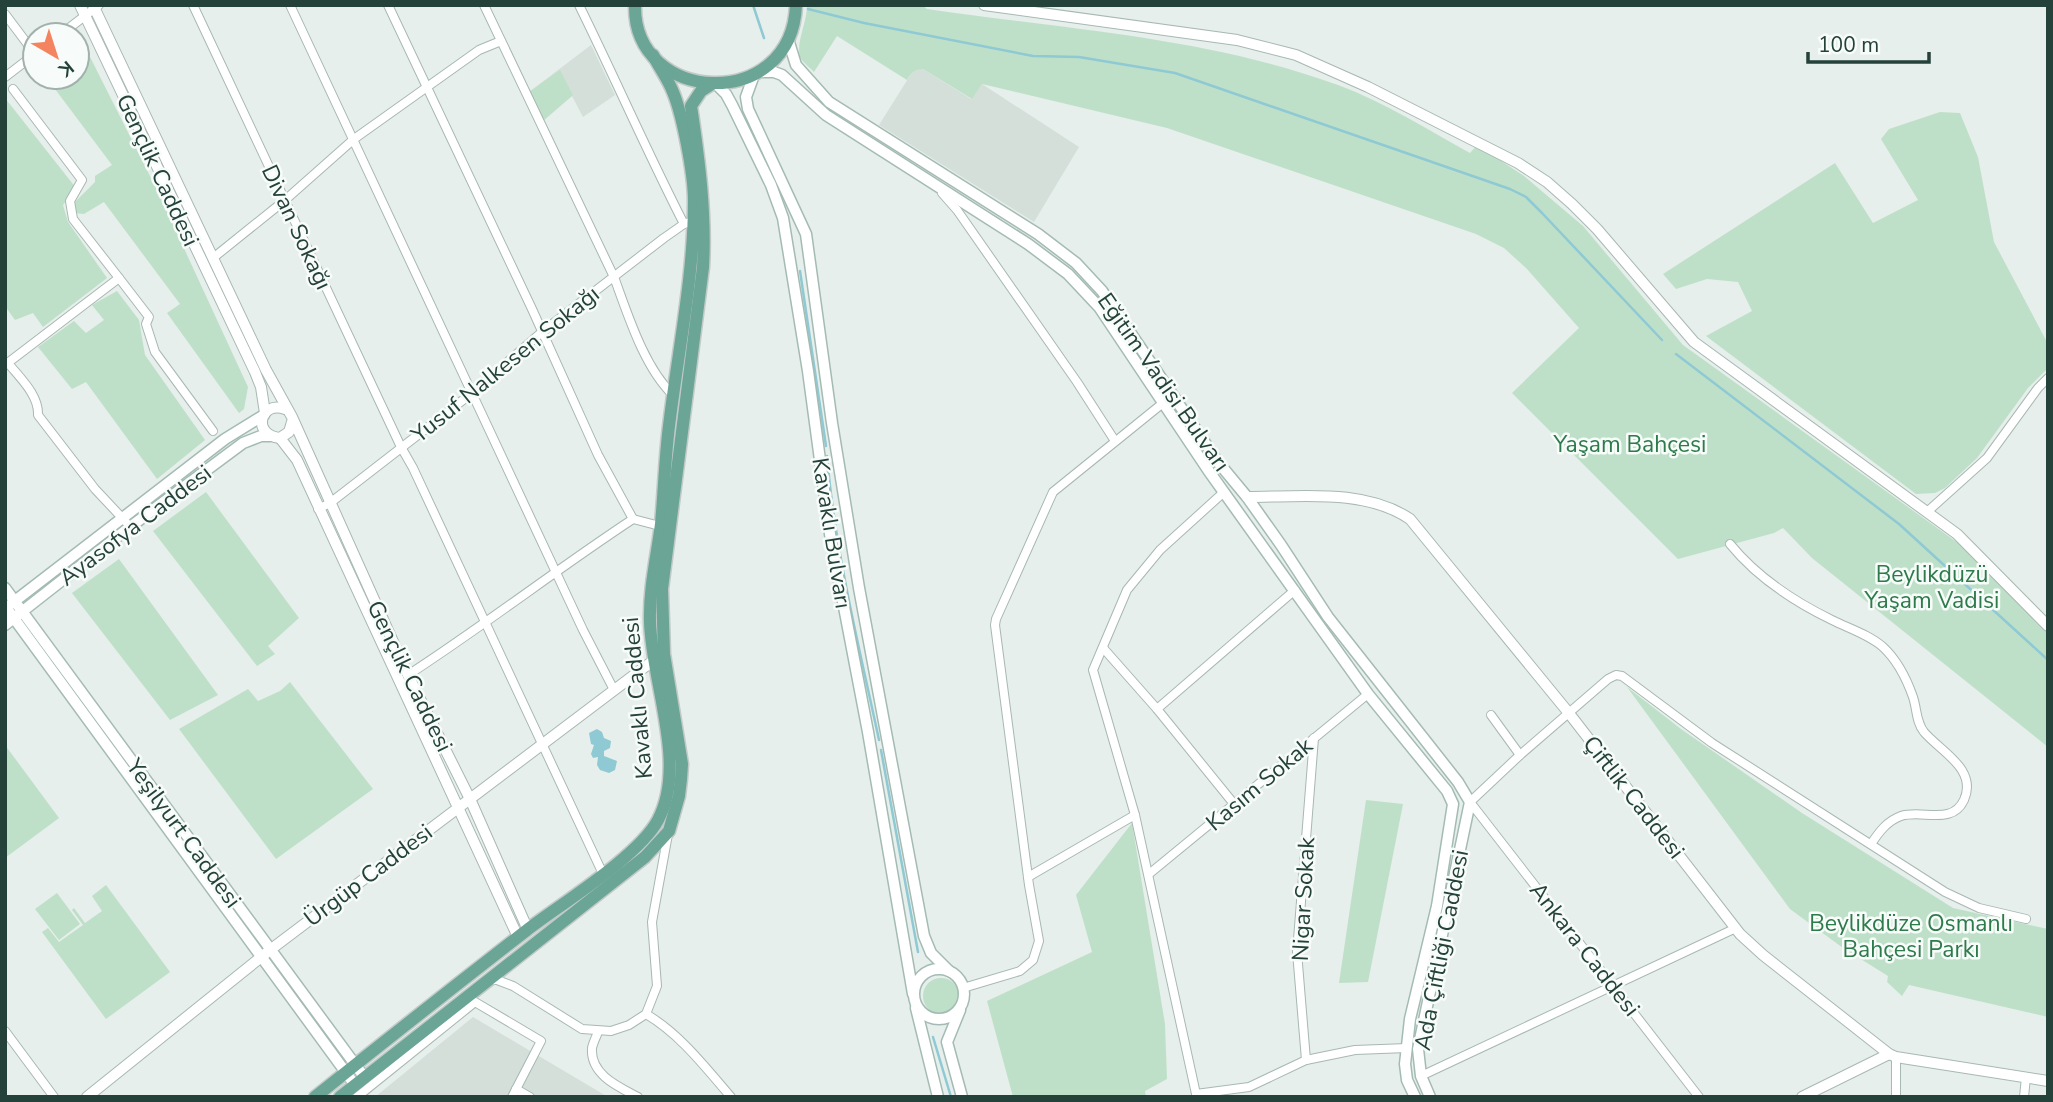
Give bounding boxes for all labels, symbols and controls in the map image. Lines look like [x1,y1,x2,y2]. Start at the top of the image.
north arrow [21,21,91,91]
scale bar [1808,21,1929,65]
text: 100 m [1818,31,1879,59]
text: K [52,54,79,83]
street label: Gençlik Caddesi [109,89,206,252]
street label: Divan Sokağı [254,160,339,295]
street label: Yusuf Nalkesen Sokağı [404,279,606,451]
street label: Eğitim Vadisi Bulvarı [1090,287,1237,478]
park label: Yaşam Bahçesi [1553,429,1706,460]
street label: Kavaklı Bulvarı [804,455,859,611]
street label: Ayasofya Caddesi [53,458,218,593]
park label: Beylikdüzü Yaşam Vadisi [1864,559,1999,616]
street label: Gençlik Caddesi [359,595,460,757]
street label: Kavaklı Caddesi [615,616,660,780]
street label: Çiftlik Caddesi [1576,729,1691,865]
street label: Kasım Sokak [1199,730,1320,838]
street label: Yeşilyurt Caddesi [118,752,248,914]
street label: Ürgüp Caddesi [298,817,439,934]
street label: Nigar Sokak [1285,836,1322,962]
street label: Ada Çiftliği Caddesi [1407,847,1476,1053]
street label: Ankara Caddesi [1522,876,1647,1023]
park label: Beylikdüze Osmanlı Bahçesi Parkı [1809,908,2013,965]

